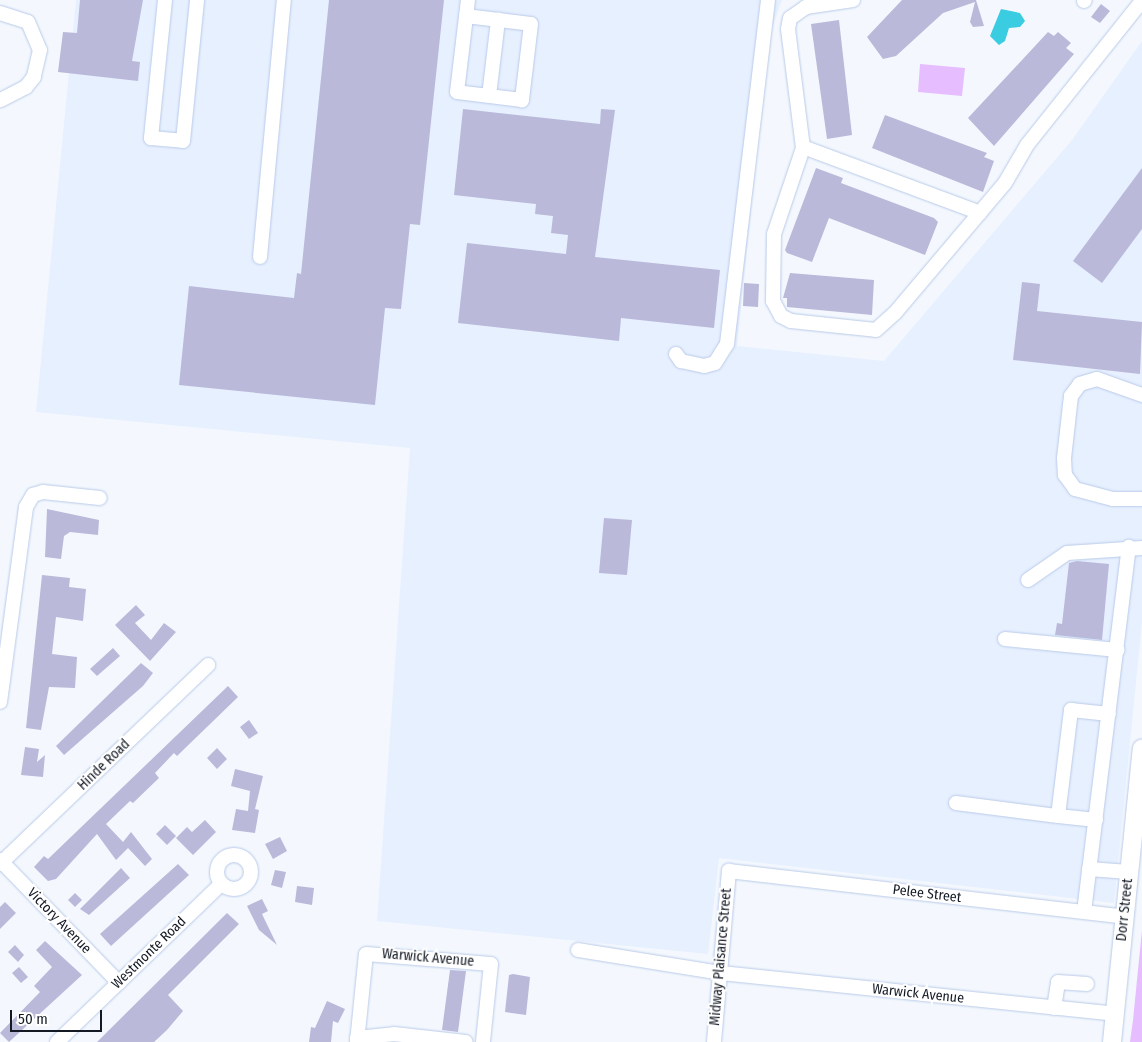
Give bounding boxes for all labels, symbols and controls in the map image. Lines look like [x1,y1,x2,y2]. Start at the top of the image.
street label: Hinde Road [74,736,134,794]
street label: Dorr Street [1113,878,1137,942]
street label: Pelee Street [892,881,962,907]
street label: Victory Avenue [23,885,95,957]
street label: Midway Plaisance Street [707,888,735,1026]
street label: Westmonte Road [108,913,190,993]
street label: Warwick Avenue [381,946,475,970]
street label: Warwick Avenue [871,981,965,1007]
scale bar [12,1000,105,1032]
text: 50 m [18,1010,48,1028]

